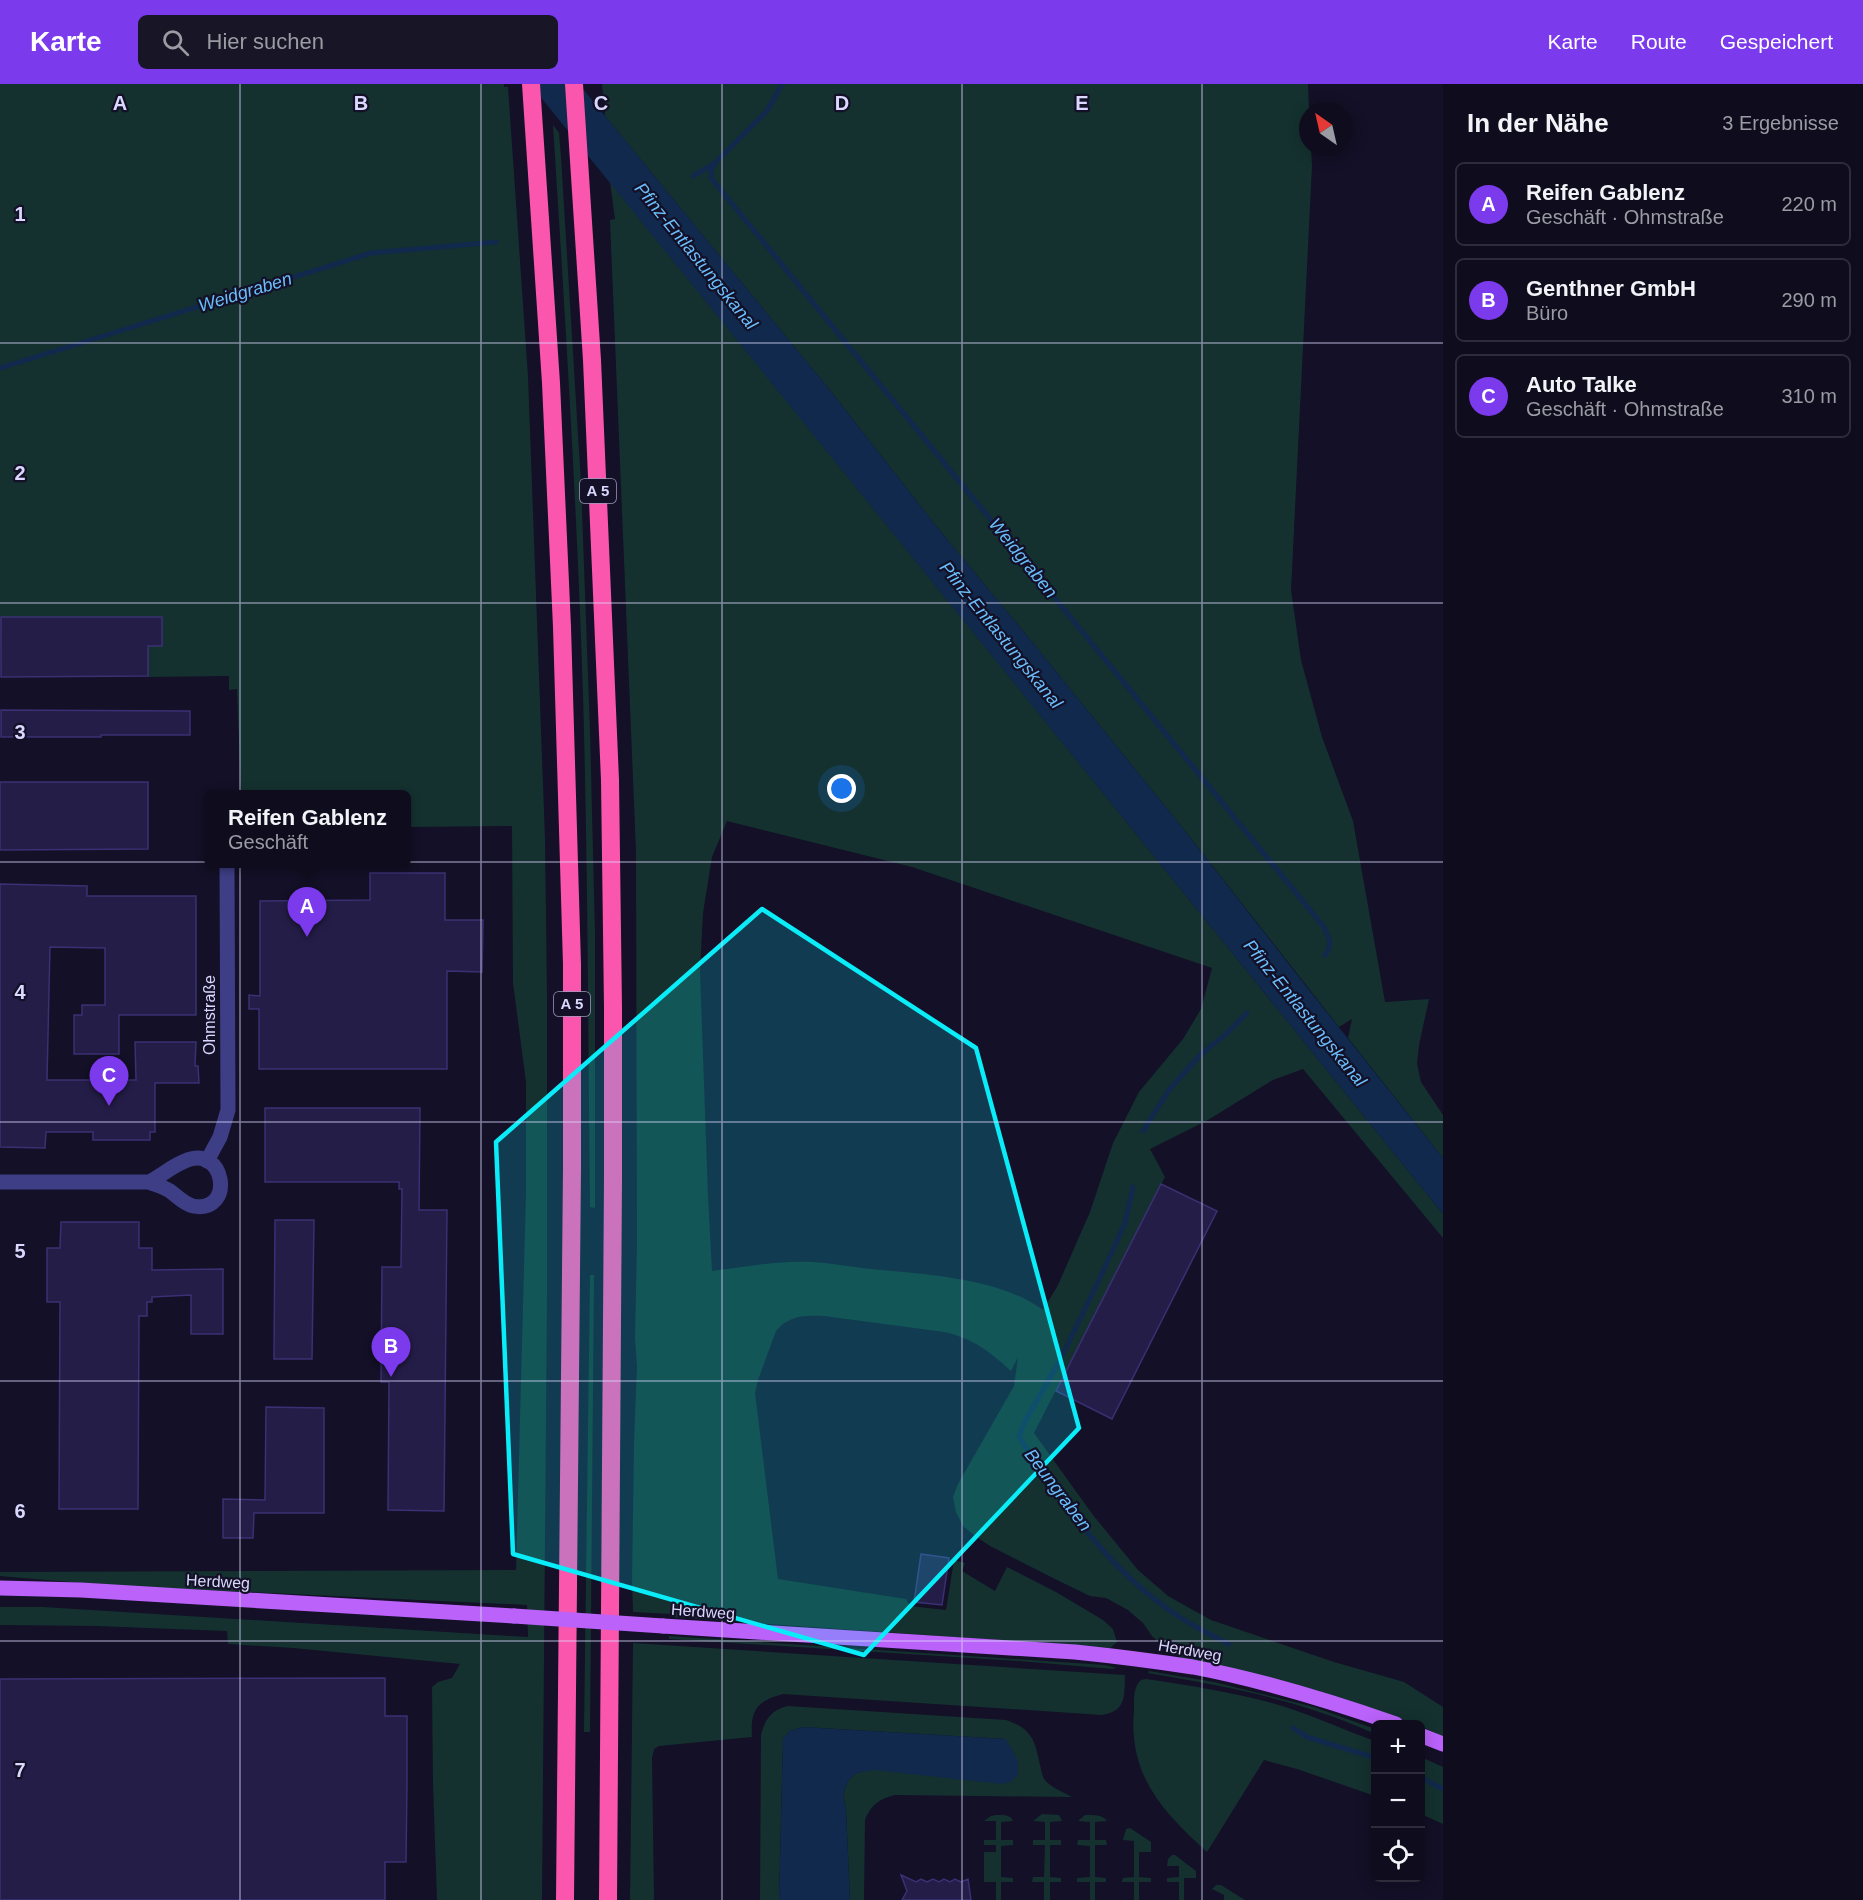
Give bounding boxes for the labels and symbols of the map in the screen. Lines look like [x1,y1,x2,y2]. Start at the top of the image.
text: A [113,92,127,114]
text: B [354,92,368,114]
text: C [594,92,608,114]
text: D [835,92,849,114]
text: E [1075,92,1089,114]
north arrow [1299,102,1353,156]
water label: Pfinz-Entlastungskanal [631,179,762,334]
text: 1 [14,203,26,225]
water label: Weidgraben [196,268,294,316]
text: 2 [14,462,26,484]
road number: A 5 [580,479,616,503]
water label: Weidgraben [985,514,1061,602]
water label: Pfinz-Entlastungskanal [936,558,1067,713]
text: 3 [14,721,26,743]
your location [827,774,856,803]
pin: A [288,888,326,937]
water label: Pfinz-Entlastungskanal [1240,936,1371,1091]
street label: Ohmstraße [201,975,218,1055]
text: 4 [14,981,26,1003]
road number: A 5 [554,992,590,1016]
pin: C [90,1056,128,1106]
text: 5 [14,1240,26,1262]
pin: B [372,1328,410,1377]
water label: Beungraben [1020,1445,1096,1535]
text: 6 [14,1500,26,1522]
street label: Herdweg [186,1571,250,1592]
street label: Herdweg [670,1601,735,1622]
street label: Herdweg [1157,1637,1223,1664]
text: 7 [14,1759,26,1781]

